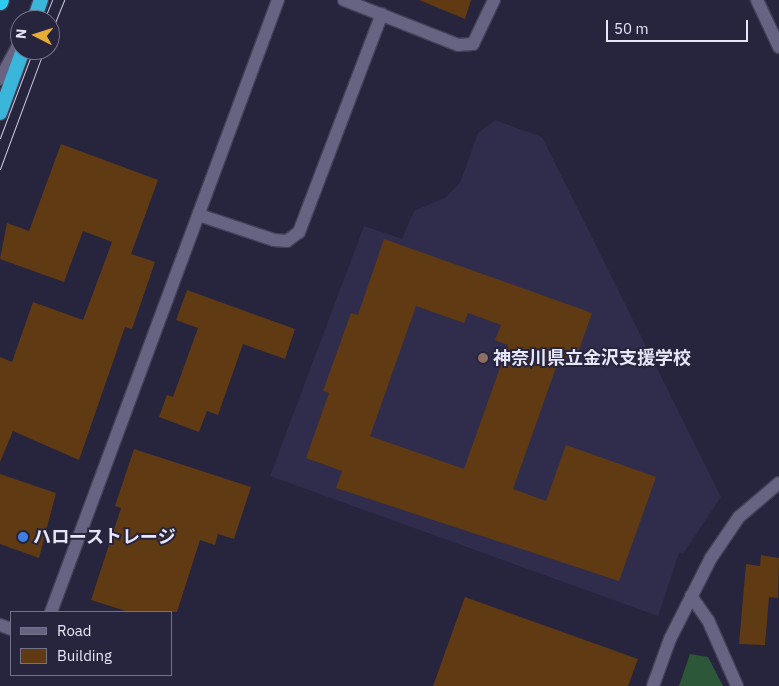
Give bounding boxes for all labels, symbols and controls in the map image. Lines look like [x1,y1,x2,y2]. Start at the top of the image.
north arrow [10,10,60,60]
scale bar [609,10,752,42]
text: 50 m [614,19,649,38]
text: N [12,28,30,40]
place label: 神奈川県立金沢支援学校 [493,347,691,369]
marker: 神奈川県立金沢支援学校 [477,352,489,364]
place label: ハローストレージ [33,526,177,548]
marker: ハローストレージ [17,531,29,543]
legend [10,611,172,676]
text: Road [57,621,92,640]
text: Building [57,646,112,665]

